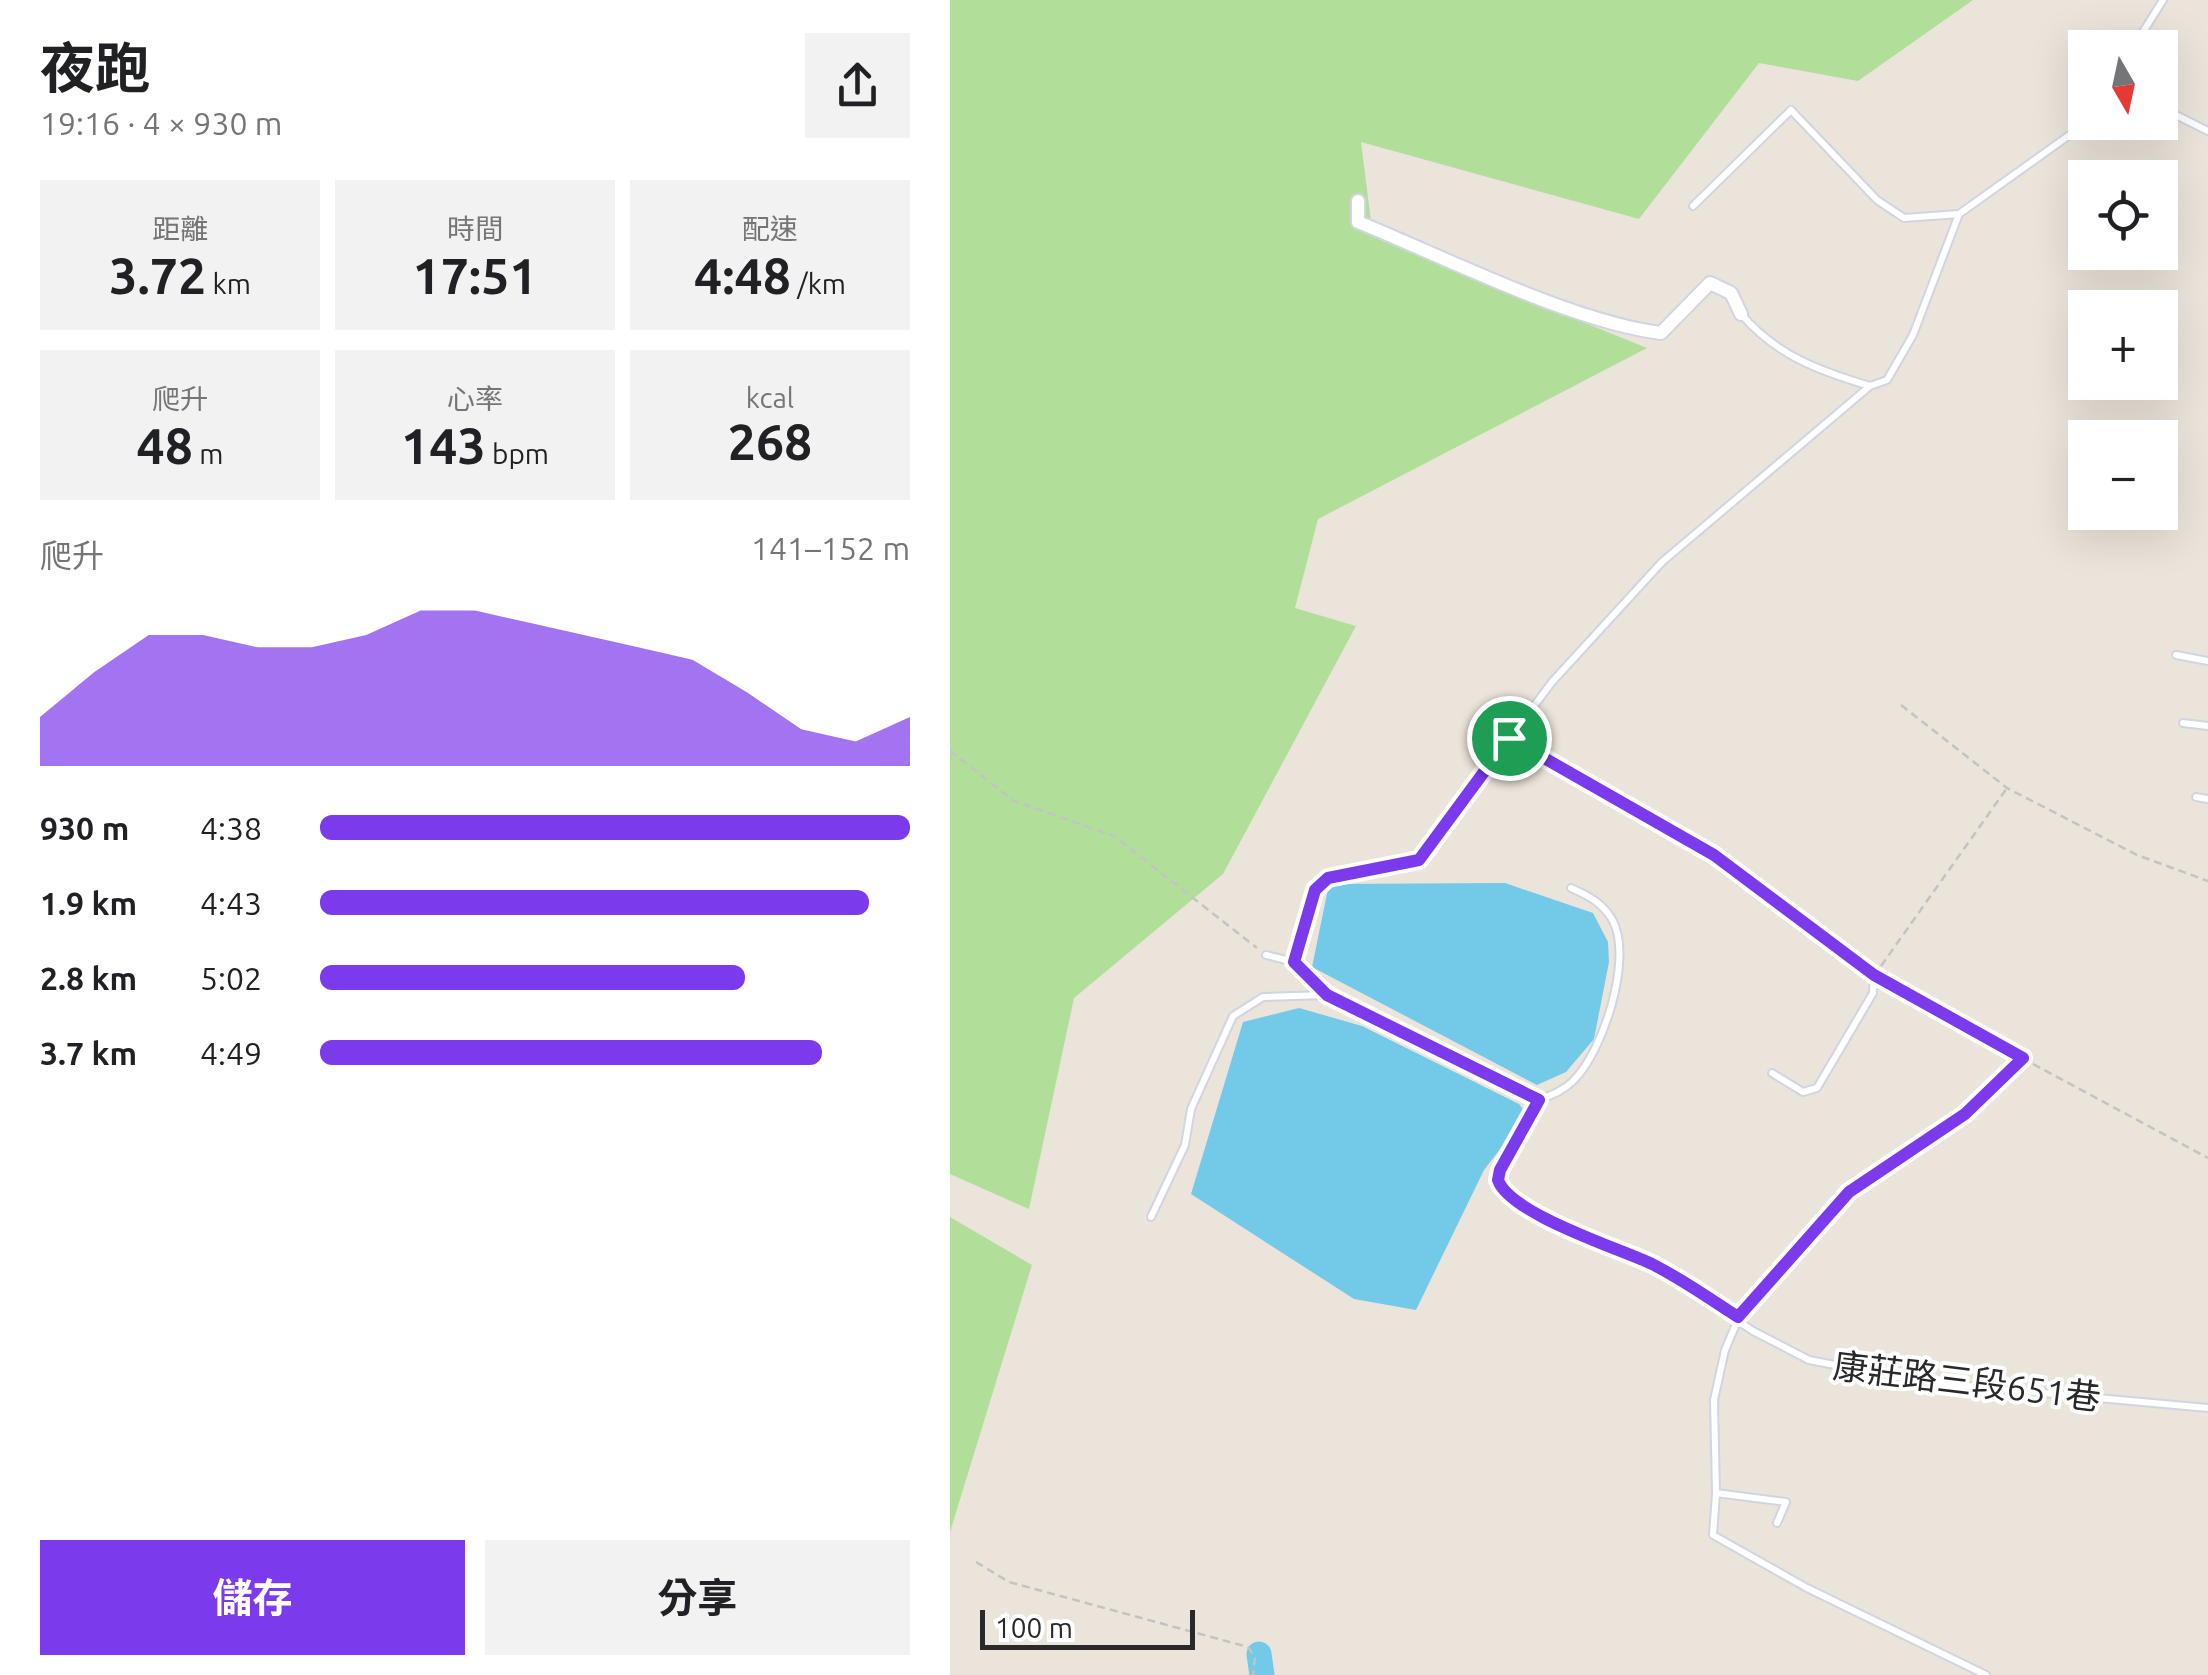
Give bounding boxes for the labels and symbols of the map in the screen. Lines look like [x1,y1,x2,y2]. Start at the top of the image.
north arrow [2068,30,2178,140]
pin [1467,696,1552,781]
street label: 康莊路三段651巷 [1831,1345,2103,1417]
scale bar [980,1605,1195,1650]

